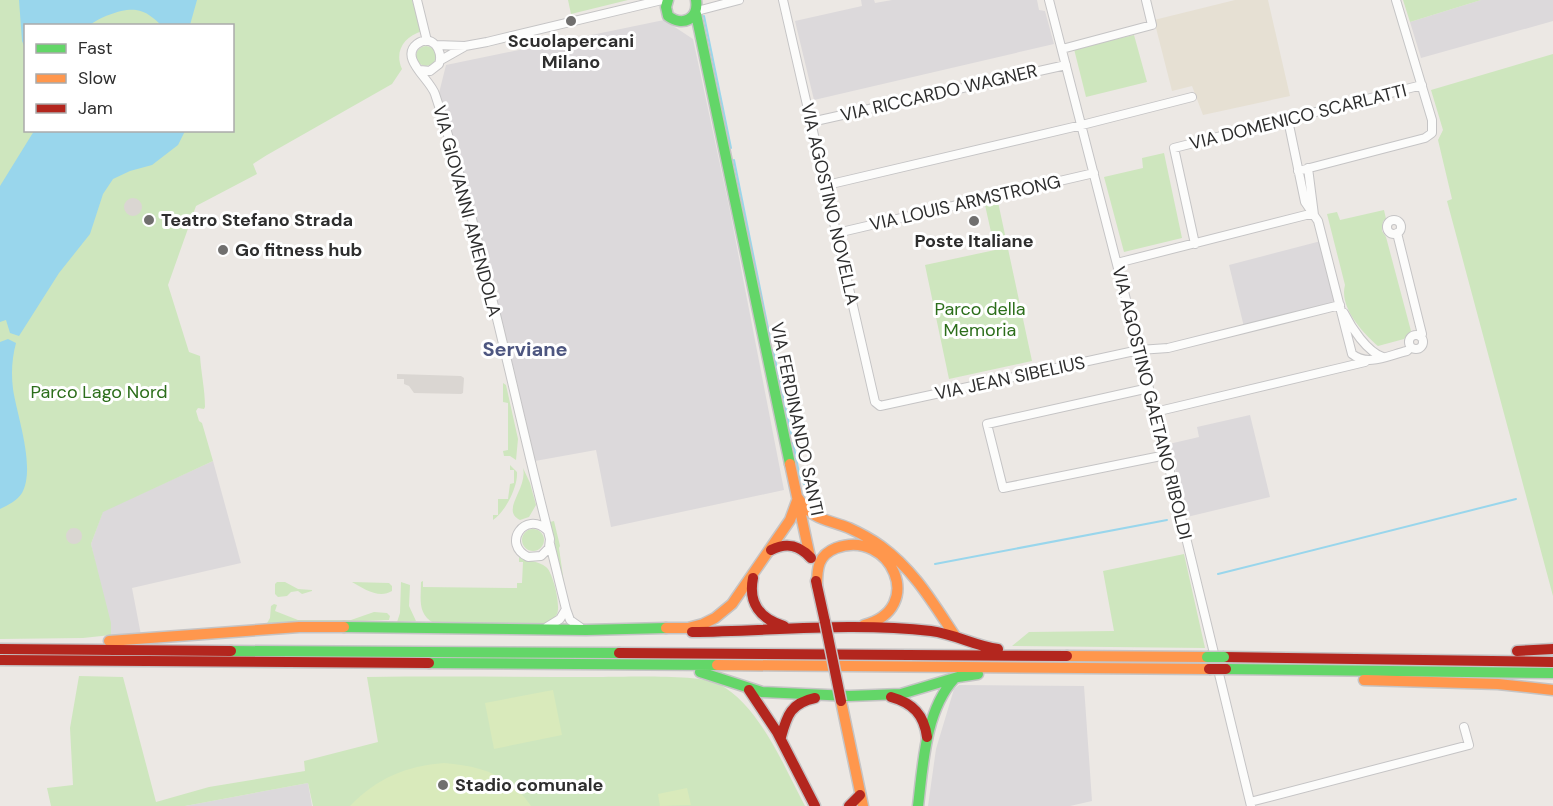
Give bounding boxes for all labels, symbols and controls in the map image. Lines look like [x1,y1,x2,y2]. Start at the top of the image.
marker: Scuolapercani Milano [564,14,578,28]
legend [24,24,234,132]
place label: Scuolapercani Milano [508,29,634,74]
text: Fast [78,36,113,60]
street label: VIA RICCARDO WAGNER [838,59,1040,127]
text: Slow [78,66,117,90]
street label: VIA DOMENICO SCARLATTI [1187,78,1409,156]
text: Jam [78,96,113,120]
street label: VIA AGOSTINO NOVELLA [795,101,865,307]
street label: VIA GIOVANNI AMENDOLA [427,103,507,319]
street label: VIA LOUIS ARMSTRONG [867,169,1063,237]
place label: Teatro Stefano Strada [161,208,353,232]
marker: Teatro Stefano Strada [142,213,156,227]
marker: Poste Italiane [967,214,981,228]
place label: Poste Italiane [915,229,1034,253]
place label: Go fitness hub [235,238,362,262]
marker: Go fitness hub [216,243,230,257]
street label: VIA AGOSTINO GAETANO RIBOLDI [1106,264,1198,542]
park label: Parco della Memoria [934,297,1026,342]
street label: VIA FERDINANDO SANTI [765,320,829,518]
district label: Serviane [482,336,568,362]
street label: VIA JEAN SIBELIUS [933,350,1087,406]
park label: Parco Lago Nord [30,380,168,404]
place label: Stadio comunale [455,773,604,797]
marker: Stadio comunale [436,778,450,792]

